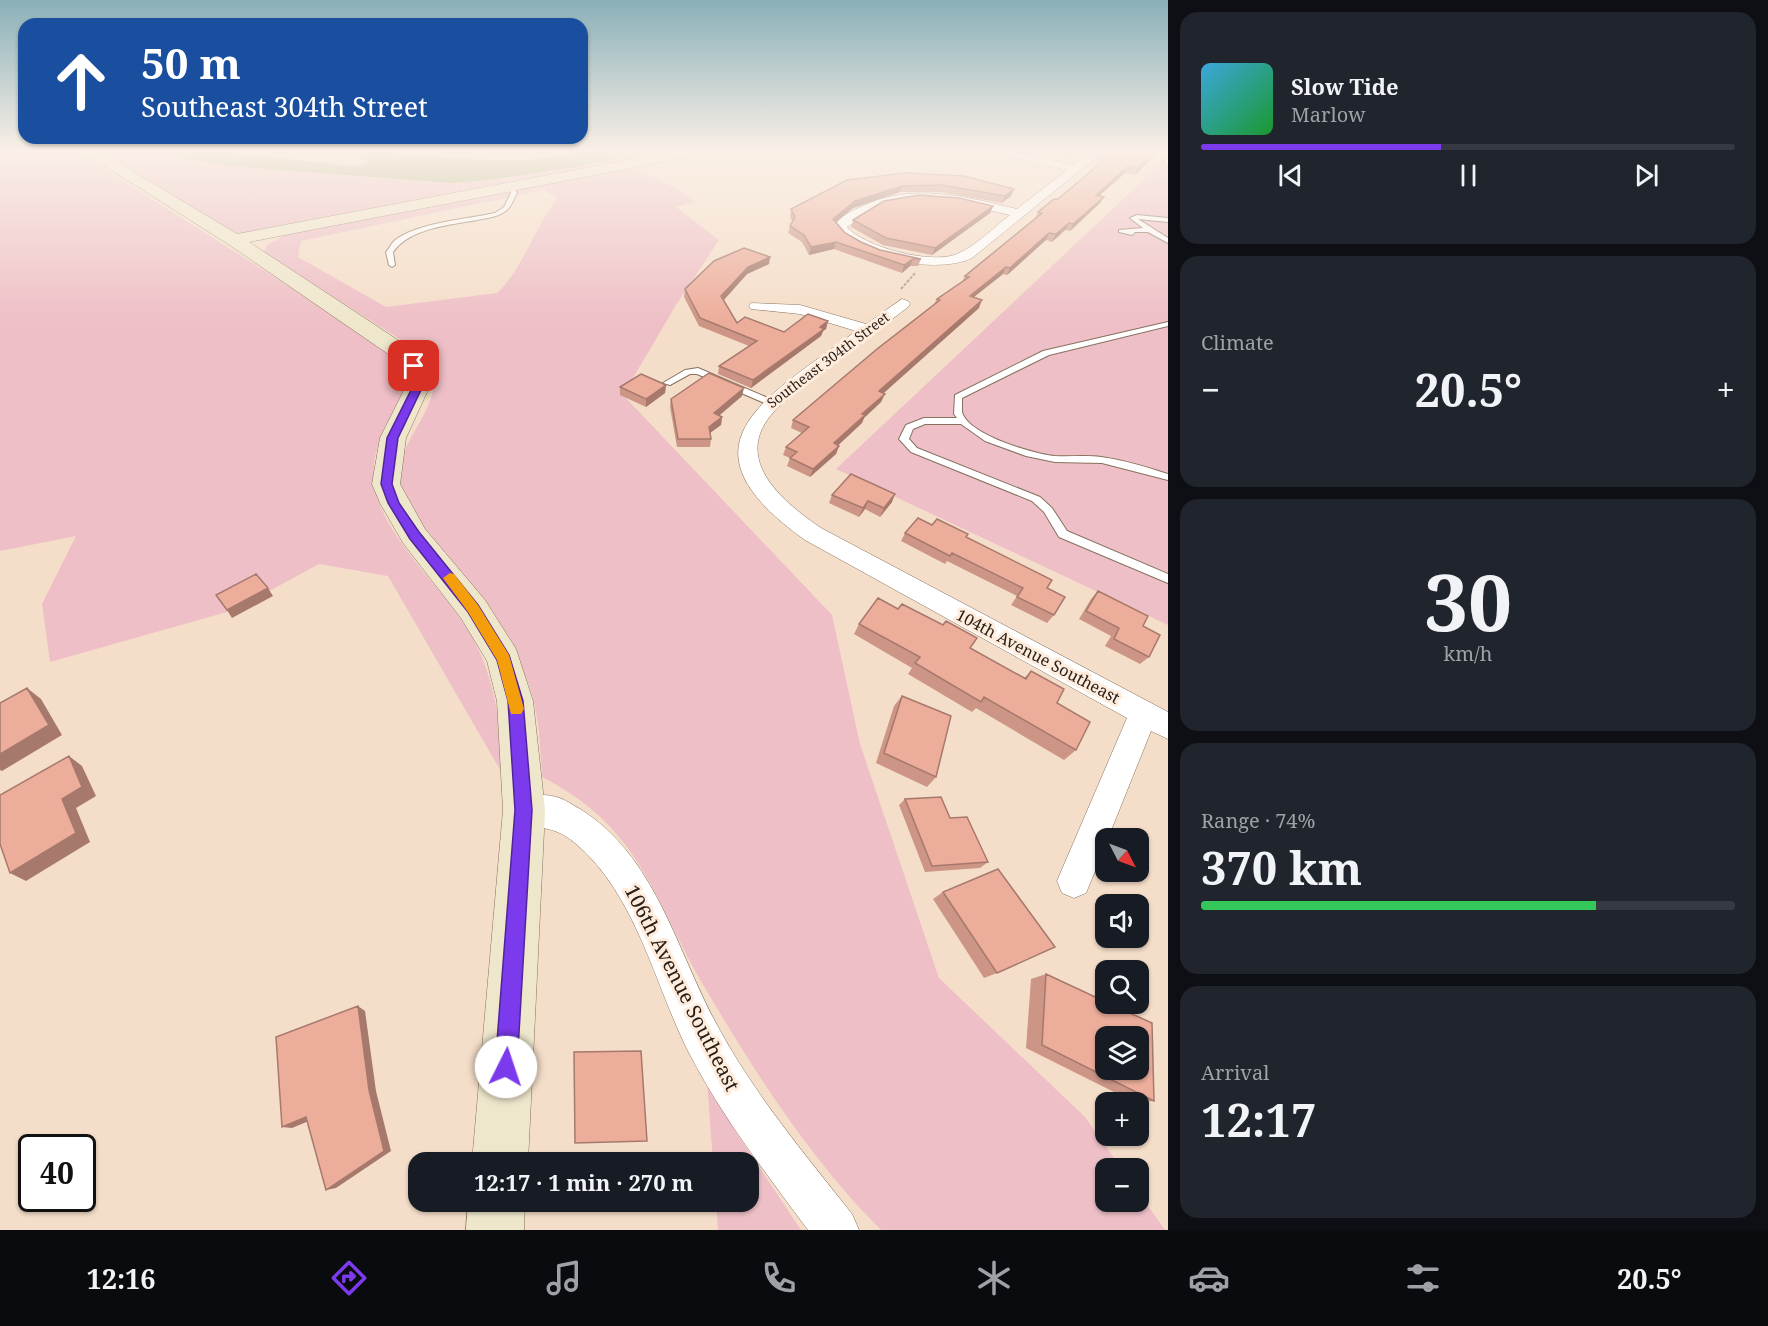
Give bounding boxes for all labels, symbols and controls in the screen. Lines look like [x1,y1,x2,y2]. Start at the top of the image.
text: 50 m [141,34,241,91]
icon: ahead [42,42,120,120]
text: Slow Tide [1291,71,1399,101]
text: Southeast 304th Street [141,88,428,125]
text: Marlow [1291,101,1365,128]
icon: previous [1274,159,1307,192]
icon: pause [1452,159,1485,192]
icon: next [1630,159,1663,192]
street label: Southeast 304th Street [763,307,893,412]
text: Climate [1201,329,1274,356]
pin [388,340,439,391]
icon: arrive [397,349,430,382]
text: 20.5° [1415,359,1522,420]
text: − [1201,367,1220,412]
text: + [1717,367,1735,412]
text: 30 [1424,548,1512,654]
street label: 104th Avenue Southeast [952,603,1124,709]
text: km/h [1443,640,1493,667]
text: Range · 74% [1201,807,1315,834]
north arrow [1095,828,1149,882]
map controls [1095,828,1149,1212]
text: 370 km [1201,837,1362,898]
street label: 106th Avenue Southeast [619,880,746,1095]
button: sound [1095,894,1149,948]
button: search [1095,960,1149,1014]
button: layers [1095,1026,1149,1080]
position arrow [474,1035,538,1099]
text: Arrival [1201,1059,1269,1086]
text: 12:17 [1201,1089,1316,1150]
button: + [1095,1092,1149,1146]
speed limit sign: 40 [18,1134,96,1212]
button: − [1095,1158,1149,1212]
text: 12:17 · 1 min · 270 m [474,1167,693,1197]
icon: directions [328,1257,370,1299]
icon: music [543,1257,585,1299]
icon: phone [758,1257,800,1299]
icon: climate [973,1257,1015,1299]
icon: car [1188,1257,1230,1299]
icon: filters [1402,1257,1444,1299]
text: 12:16 [86,1260,156,1297]
text: 20.5° [1617,1260,1682,1297]

